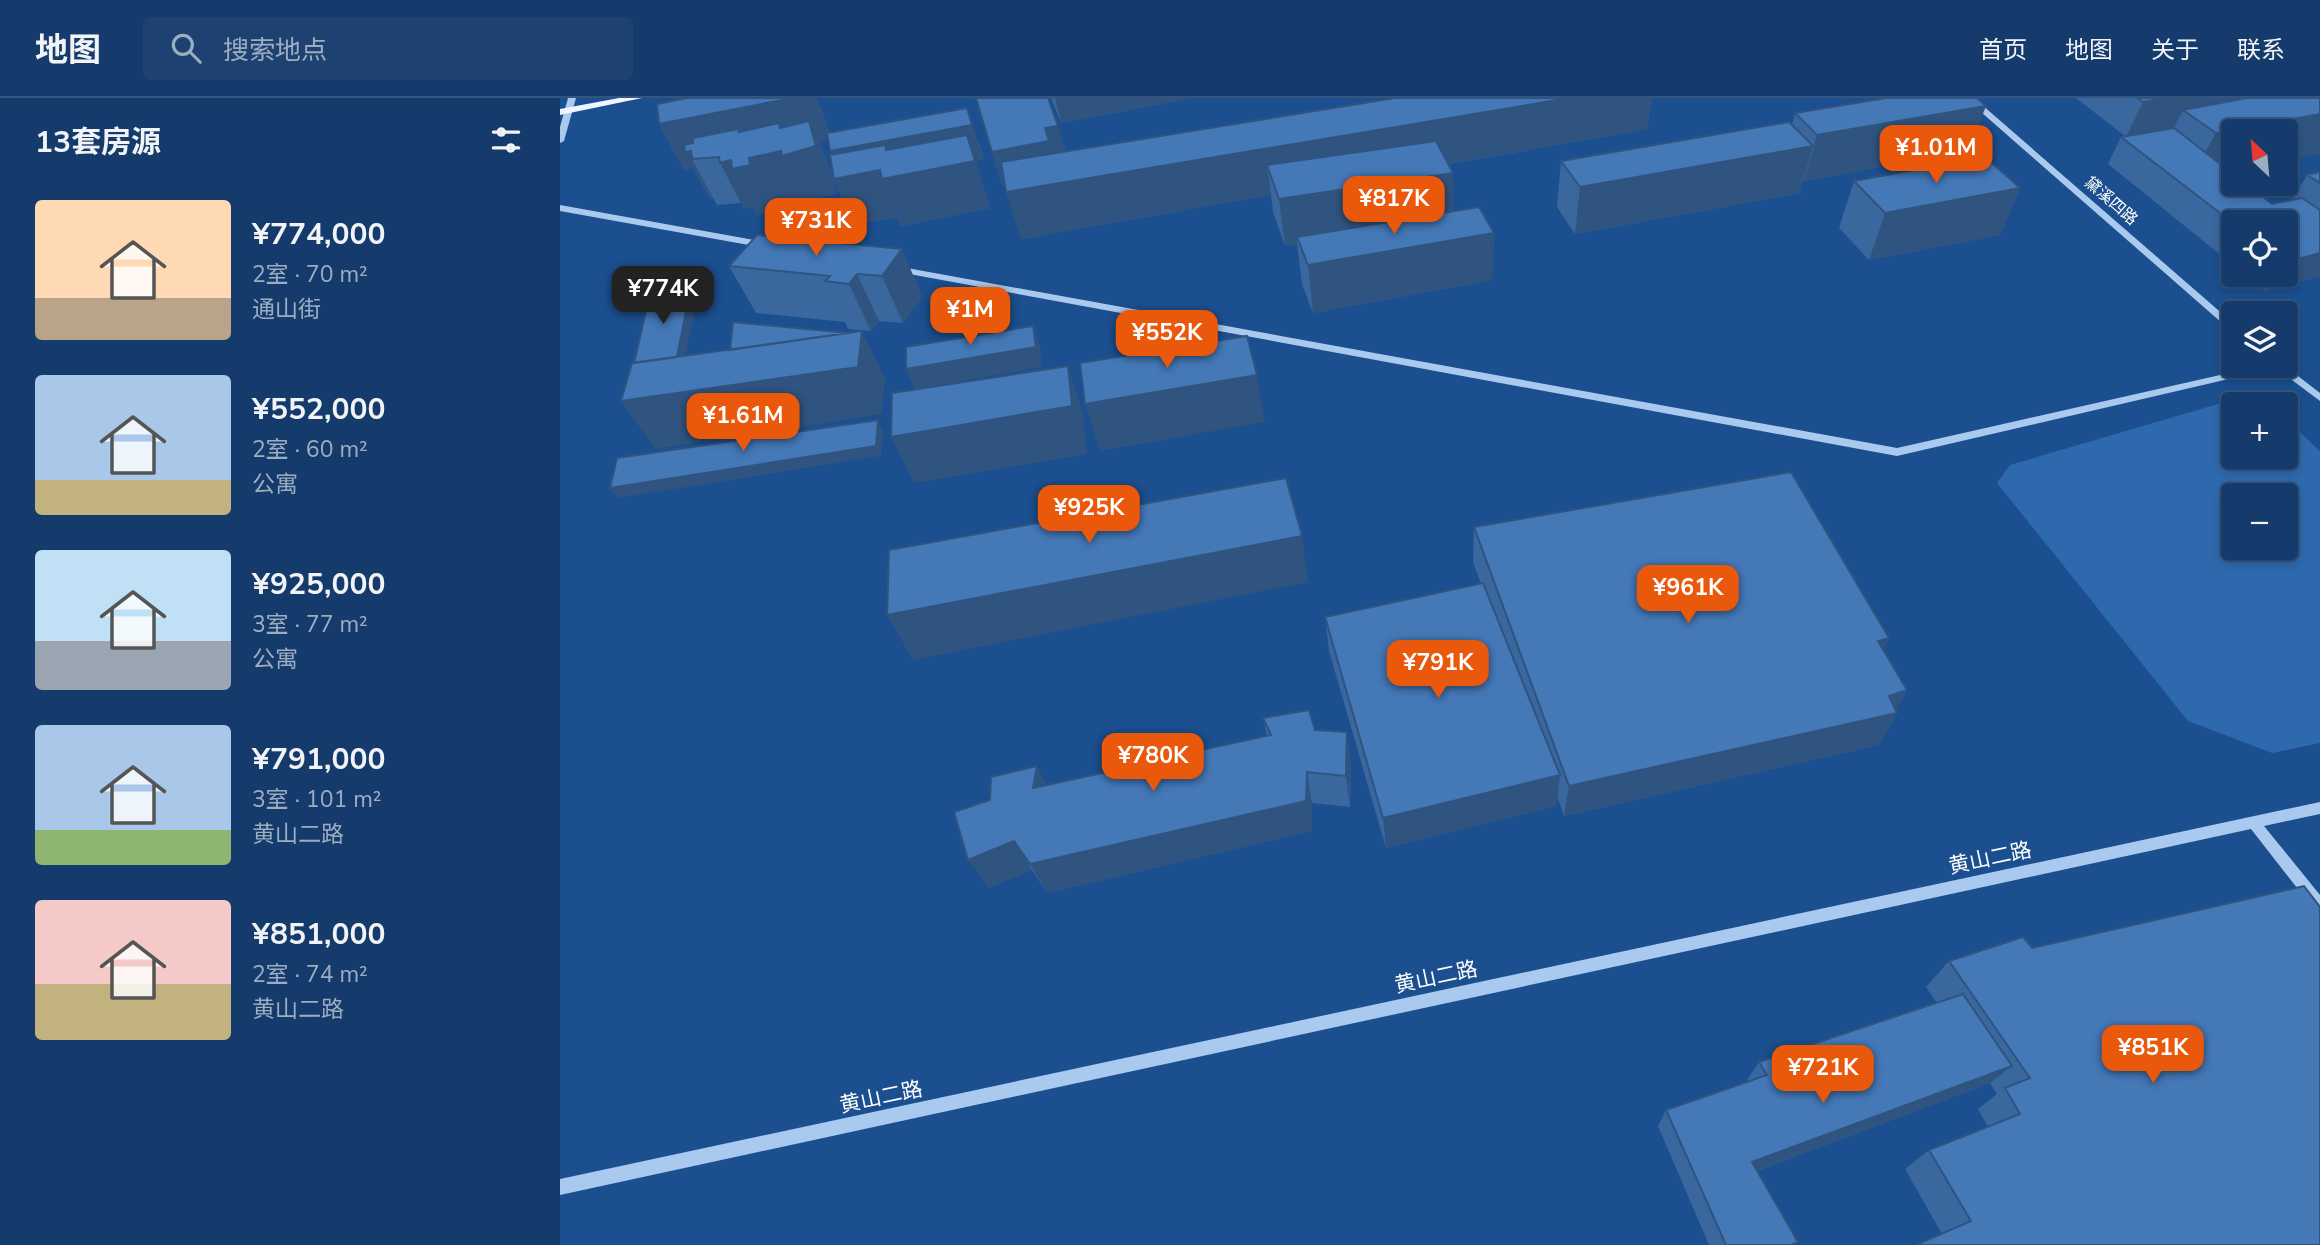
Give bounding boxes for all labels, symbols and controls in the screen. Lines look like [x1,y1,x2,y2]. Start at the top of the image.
search box [143,17,633,80]
text: 地图 [35,28,101,73]
icon: search [167,29,205,67]
text: 搜索地点 [223,33,327,68]
text: 首页 [1979,34,2027,66]
text: 地图 [2065,34,2113,66]
text: 关于 [2151,34,2199,66]
text: 联系 [2237,34,2285,66]
north arrow [2221,119,2298,196]
map controls [2221,119,2298,560]
icon: filters [487,121,525,159]
text: 13套房源 [35,122,161,163]
pin: ¥1.01M [1879,126,1993,185]
text: ¥1.01M [1896,132,1976,163]
street label: 黛溪四路 [2080,172,2142,230]
pin: ¥817K [1345,176,1443,236]
text: ¥817K [1359,183,1429,214]
pin: ¥731K [767,198,865,258]
text: ¥731K [781,205,851,236]
button: locate [2221,210,2298,287]
text: ¥774,000 [252,214,385,255]
icon: home [91,228,175,312]
text: 2室 · 70 m² [252,259,368,290]
pin: ¥774K [614,266,712,326]
text: ¥774K [628,273,698,304]
pin: ¥1M [936,288,1004,347]
text: 通山街 [252,294,321,325]
text: ¥1M [946,294,994,325]
button: layers [2221,301,2298,378]
pin: ¥552K [1118,310,1216,370]
text: ¥552K [1132,317,1202,348]
text: ¥552,000 [252,389,385,430]
button: + [2221,392,2298,469]
pin: ¥1.61M [686,394,800,453]
text: ¥1.61M [703,400,783,431]
icon: home [91,403,175,487]
text: 2室 · 60 m² [252,434,368,465]
text: 公寓 [252,469,298,500]
button: − [2221,483,2298,560]
pin: ¥925K [1040,486,1138,545]
text: ¥925K [1054,492,1124,523]
text: ¥925,000 [252,564,385,605]
pin: ¥961K [1639,566,1737,625]
text: ¥961K [1653,572,1723,603]
icon: home [91,578,175,662]
text: 3室 · 77 m² [252,609,368,640]
pin: ¥791K [1389,640,1487,700]
text: 公寓 [252,644,298,675]
text: ¥791K [1403,647,1473,678]
pin: ¥780K [1104,734,1202,793]
text: ¥791,000 [252,739,385,780]
text: ¥780K [1118,740,1188,771]
icon: home [91,753,175,837]
text: 3室 · 101 m² [252,784,382,815]
text: 黄山二路 [252,819,344,850]
street label: 黄山二路 [1946,836,2034,880]
text: ¥851,000 [252,914,385,955]
icon: home [91,928,175,1012]
street label: 黄山二路 [1392,955,1480,999]
text: 2室 · 74 m² [252,959,368,990]
text: 黄山二路 [252,994,344,1025]
pin: ¥851K [2104,1026,2202,1085]
text: ¥851K [2118,1032,2188,1063]
pin: ¥721K [1774,1046,1872,1105]
text: ¥721K [1788,1052,1858,1083]
street label: 黄山二路 [837,1075,925,1119]

